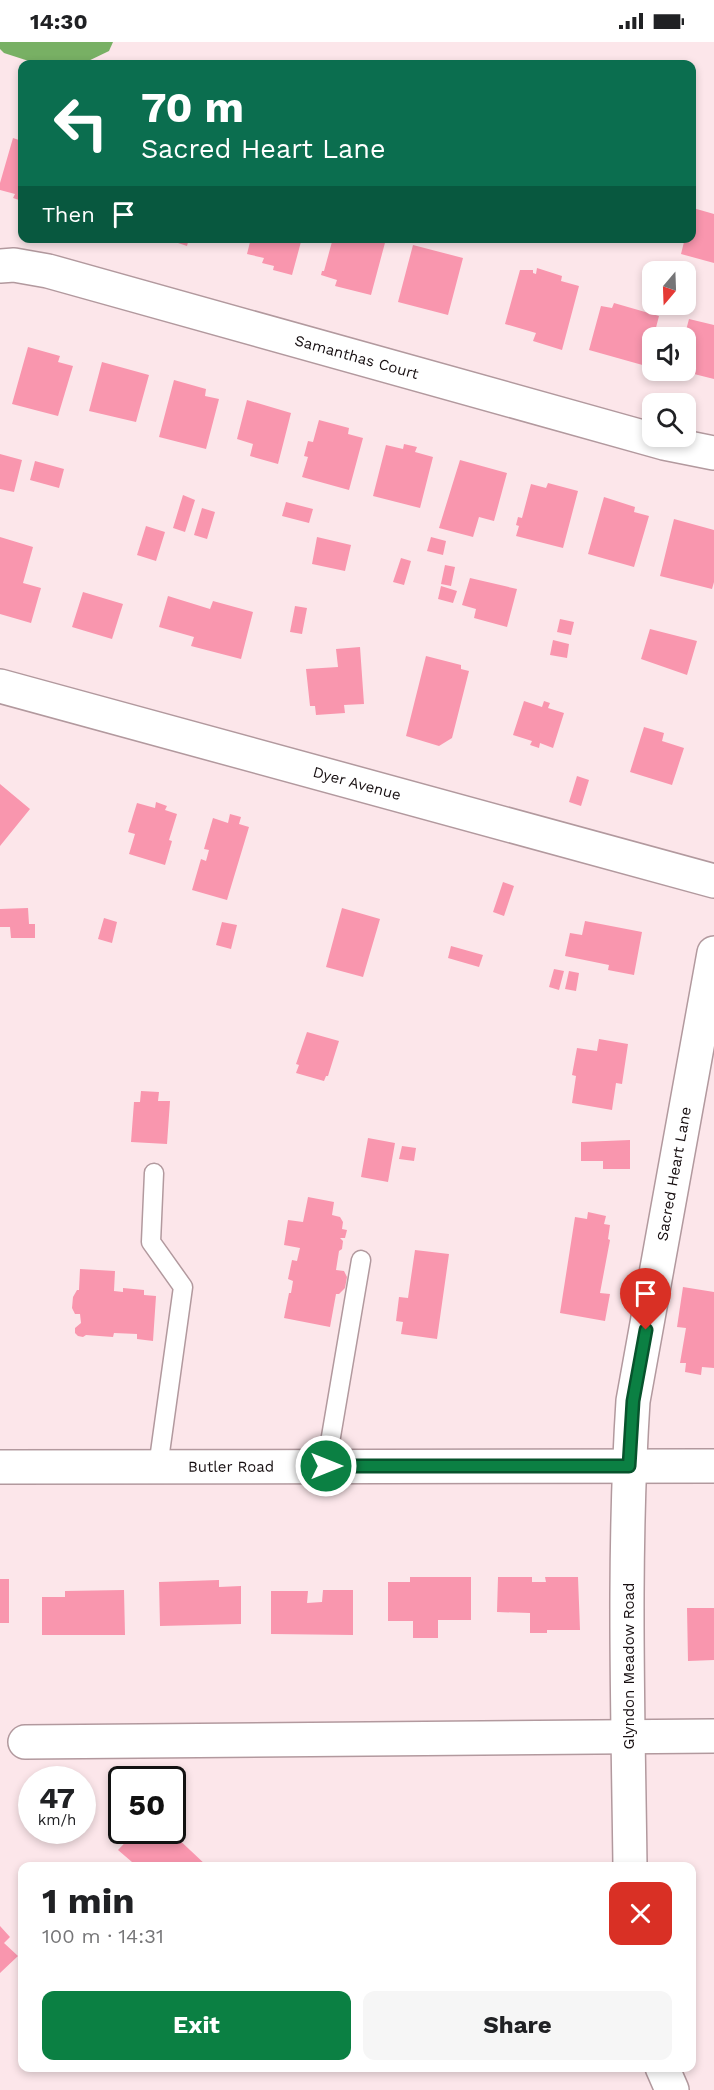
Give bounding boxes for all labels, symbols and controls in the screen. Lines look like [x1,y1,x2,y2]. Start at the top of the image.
text: 14:30 [30,9,88,34]
text: 70 m [141,83,244,132]
icon: left [42,84,120,162]
text: Sacred Heart Lane [141,133,386,165]
icon: arrive [107,198,140,231]
text: Then [42,202,95,227]
north arrow [642,261,696,315]
map controls [642,261,696,447]
button: sound [642,327,696,381]
street label: Samanthas Court [293,331,421,383]
button: search [642,393,696,447]
street label: Dyer Avenue [311,763,403,804]
street label: Sacred Heart Lane [653,1105,695,1242]
pin [620,1268,671,1330]
icon: arrive [629,1277,662,1310]
position arrow [294,1434,358,1498]
street label: Butler Road [188,1458,274,1476]
street label: Glyndon Meadow Road [620,1583,638,1749]
speed limit sign: 50 [108,1766,186,1844]
text: 47 [39,1780,75,1815]
text: km/h [38,1811,76,1829]
text: 1 min [42,1880,134,1922]
button: close [609,1882,672,1945]
text: 100 m · 14:31 [42,1924,164,1948]
button: Exit [42,1991,351,2060]
button: Share [363,1991,672,2060]

